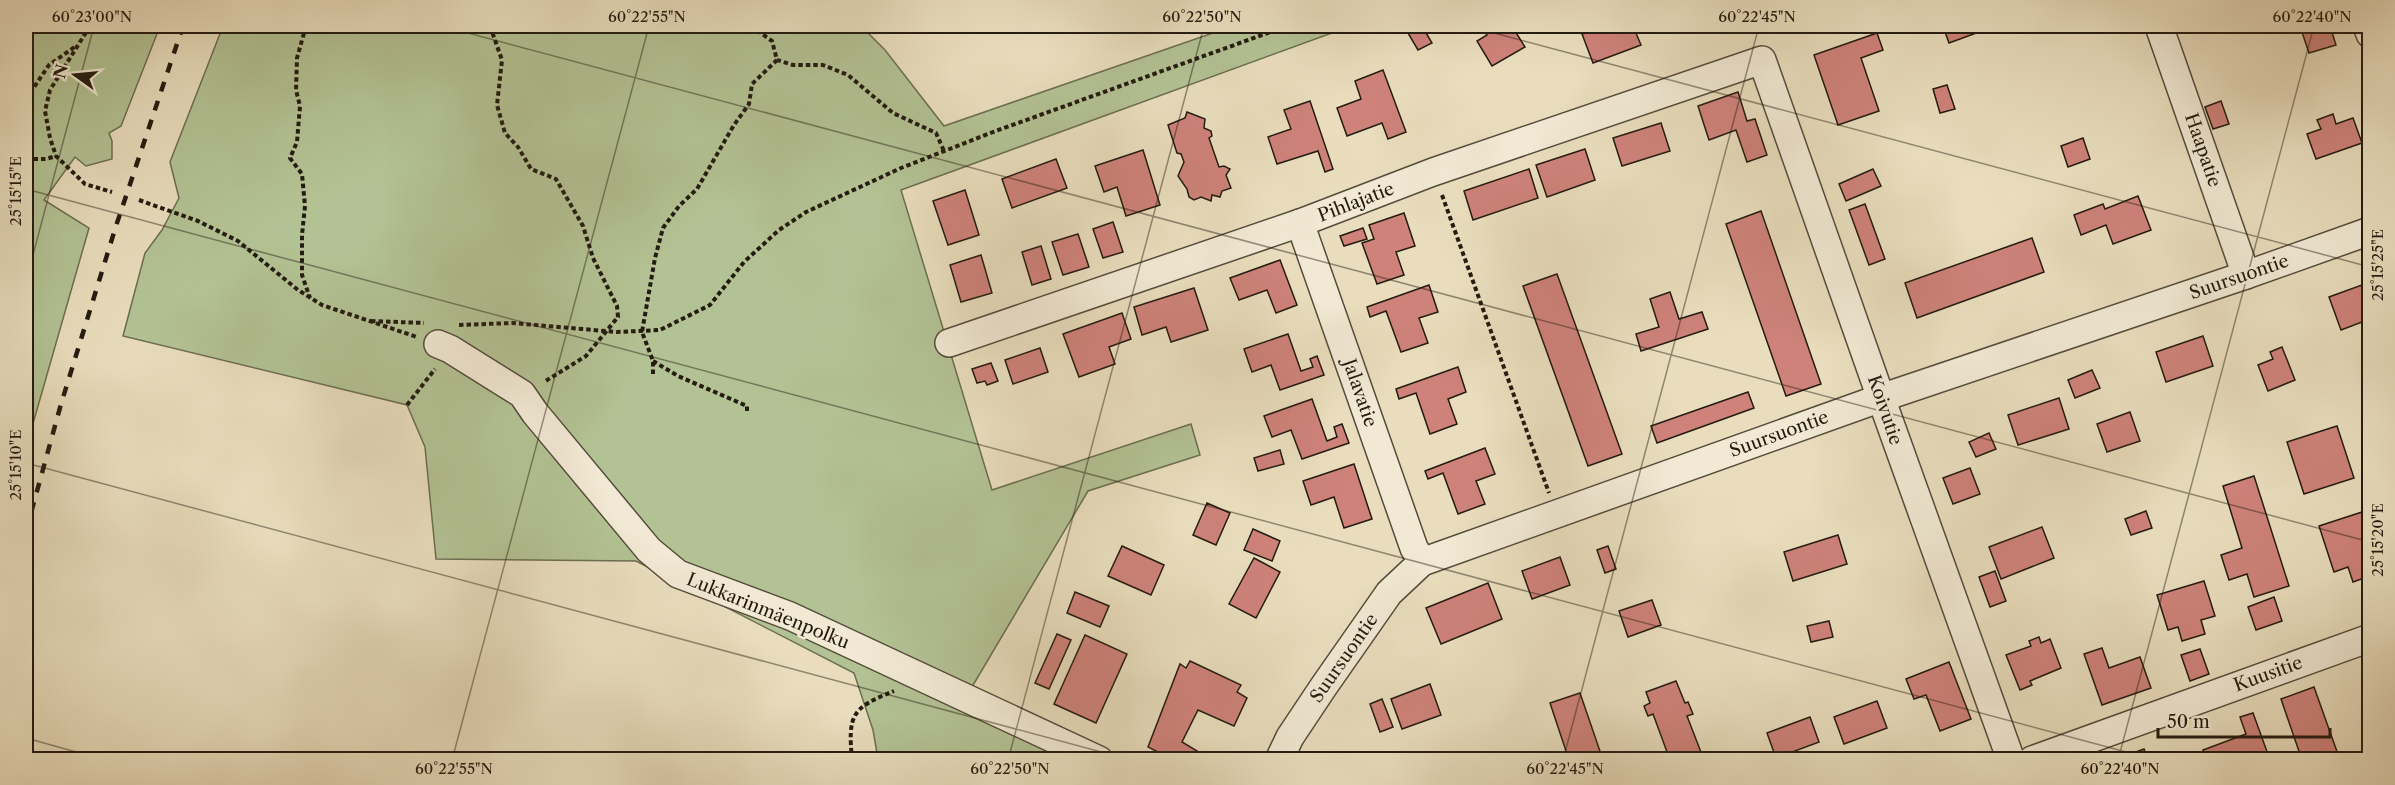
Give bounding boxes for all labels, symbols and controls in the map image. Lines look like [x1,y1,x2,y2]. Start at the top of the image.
text: 60°23'00"N [52,7,132,26]
text: 60°22'55"N [608,7,686,26]
text: 60°22'50"N [1162,7,1242,26]
text: 60°22'45"N [1718,7,1796,26]
text: 60°22'40"N [2272,7,2352,26]
north arrow [45,45,105,105]
text: N [49,62,72,80]
street label: Haapatie [2180,110,2226,190]
text: 25°15'15"E [6,156,25,226]
street label: Pihlajatie [1315,177,1397,227]
text: 25°15'25"E [2368,229,2387,301]
street label: Suursuontie [2186,250,2292,304]
street label: Jalavatie [1337,353,1382,430]
street label: Koivutie [1863,372,1907,448]
street label: Suursuontie [1727,406,1831,462]
text: 25°15'10"E [6,429,25,501]
text: 25°15'20"E [2368,503,2387,577]
street label: Lukkarinmäenpolku [683,568,853,654]
street label: Suursuontie [1305,609,1383,707]
street label: Kuusitie [2231,651,2305,697]
scale bar [2158,701,2330,739]
text: 50 m [2167,711,2210,733]
text: 60°22'55"N [415,759,493,778]
text: 60°22'50"N [970,759,1050,778]
text: 60°22'45"N [1526,759,1604,778]
text: 60°22'40"N [2080,759,2160,778]

